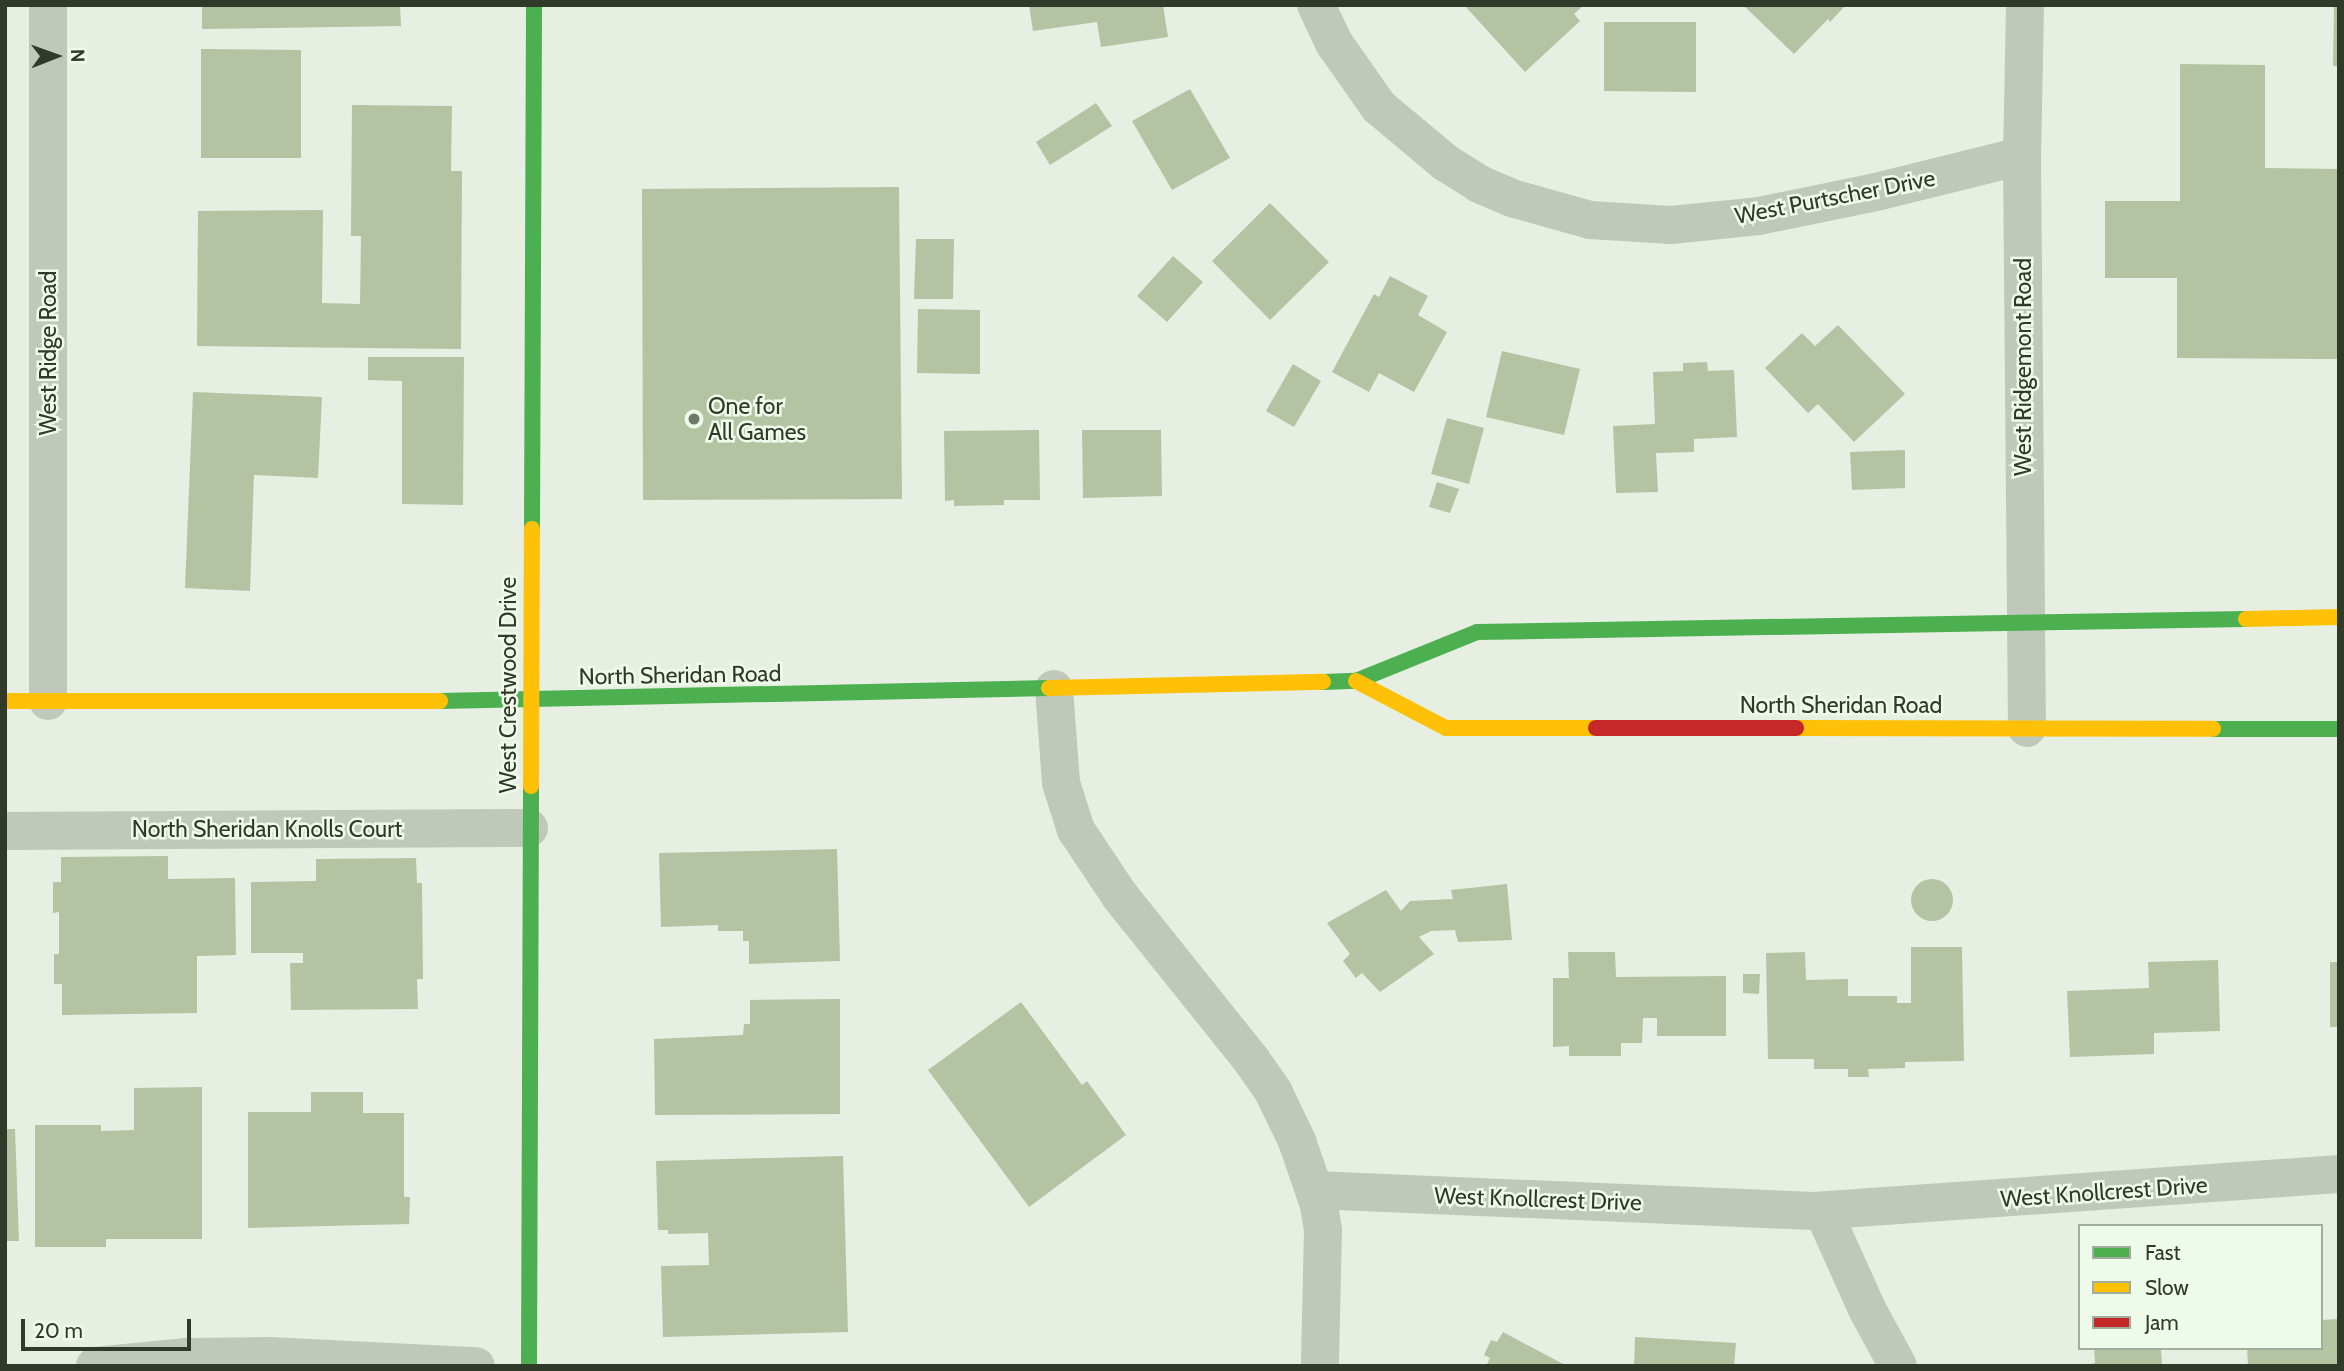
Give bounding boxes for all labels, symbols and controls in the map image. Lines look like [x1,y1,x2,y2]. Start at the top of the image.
north arrow [21,21,91,91]
text: N [66,49,89,63]
street label: West Purtscher Drive [1733,164,1937,230]
street label: West Ridgemont Road [2009,258,2037,476]
street label: West Ridge Road [34,271,62,435]
place label: One for All Games [708,392,806,446]
marker: One for All Games [686,411,702,427]
street label: West Crestwood Drive [494,577,522,793]
street label: North Sheridan Road [578,659,782,691]
street label: North Sheridan Road [1740,691,1942,719]
street label: North Sheridan Knolls Court [132,815,402,843]
street label: West Knollcrest Drive [2000,1171,2208,1213]
street label: West Knollcrest Drive [1434,1182,1642,1216]
legend [2078,1224,2323,1350]
text: Fast [2145,1240,2181,1265]
text: Slow [2145,1275,2189,1300]
scale bar [24,1304,194,1348]
text: Jam [2145,1310,2179,1335]
text: 20 m [34,1318,83,1343]

